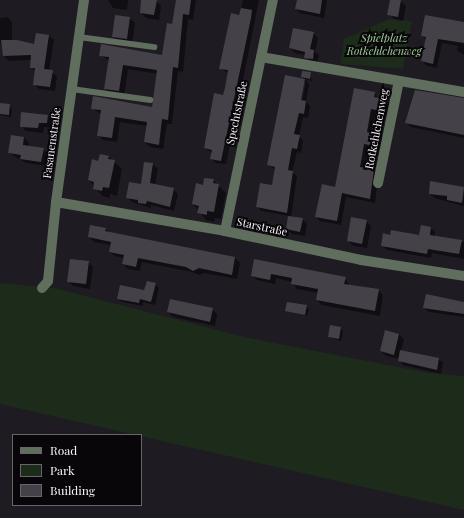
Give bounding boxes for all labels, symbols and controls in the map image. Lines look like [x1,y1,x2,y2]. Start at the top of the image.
park label: Spielplatz Rotkehlchenweg [347,32,421,58]
street label: Spechtstraße [224,80,250,146]
street label: Rotkehlchenweg [363,88,391,170]
street label: Fasanenstraße [40,107,64,179]
street label: Starstraße [235,215,289,239]
legend [12,434,142,506]
text: Road [50,442,77,458]
text: Park [50,462,75,478]
text: Building [50,482,95,498]

